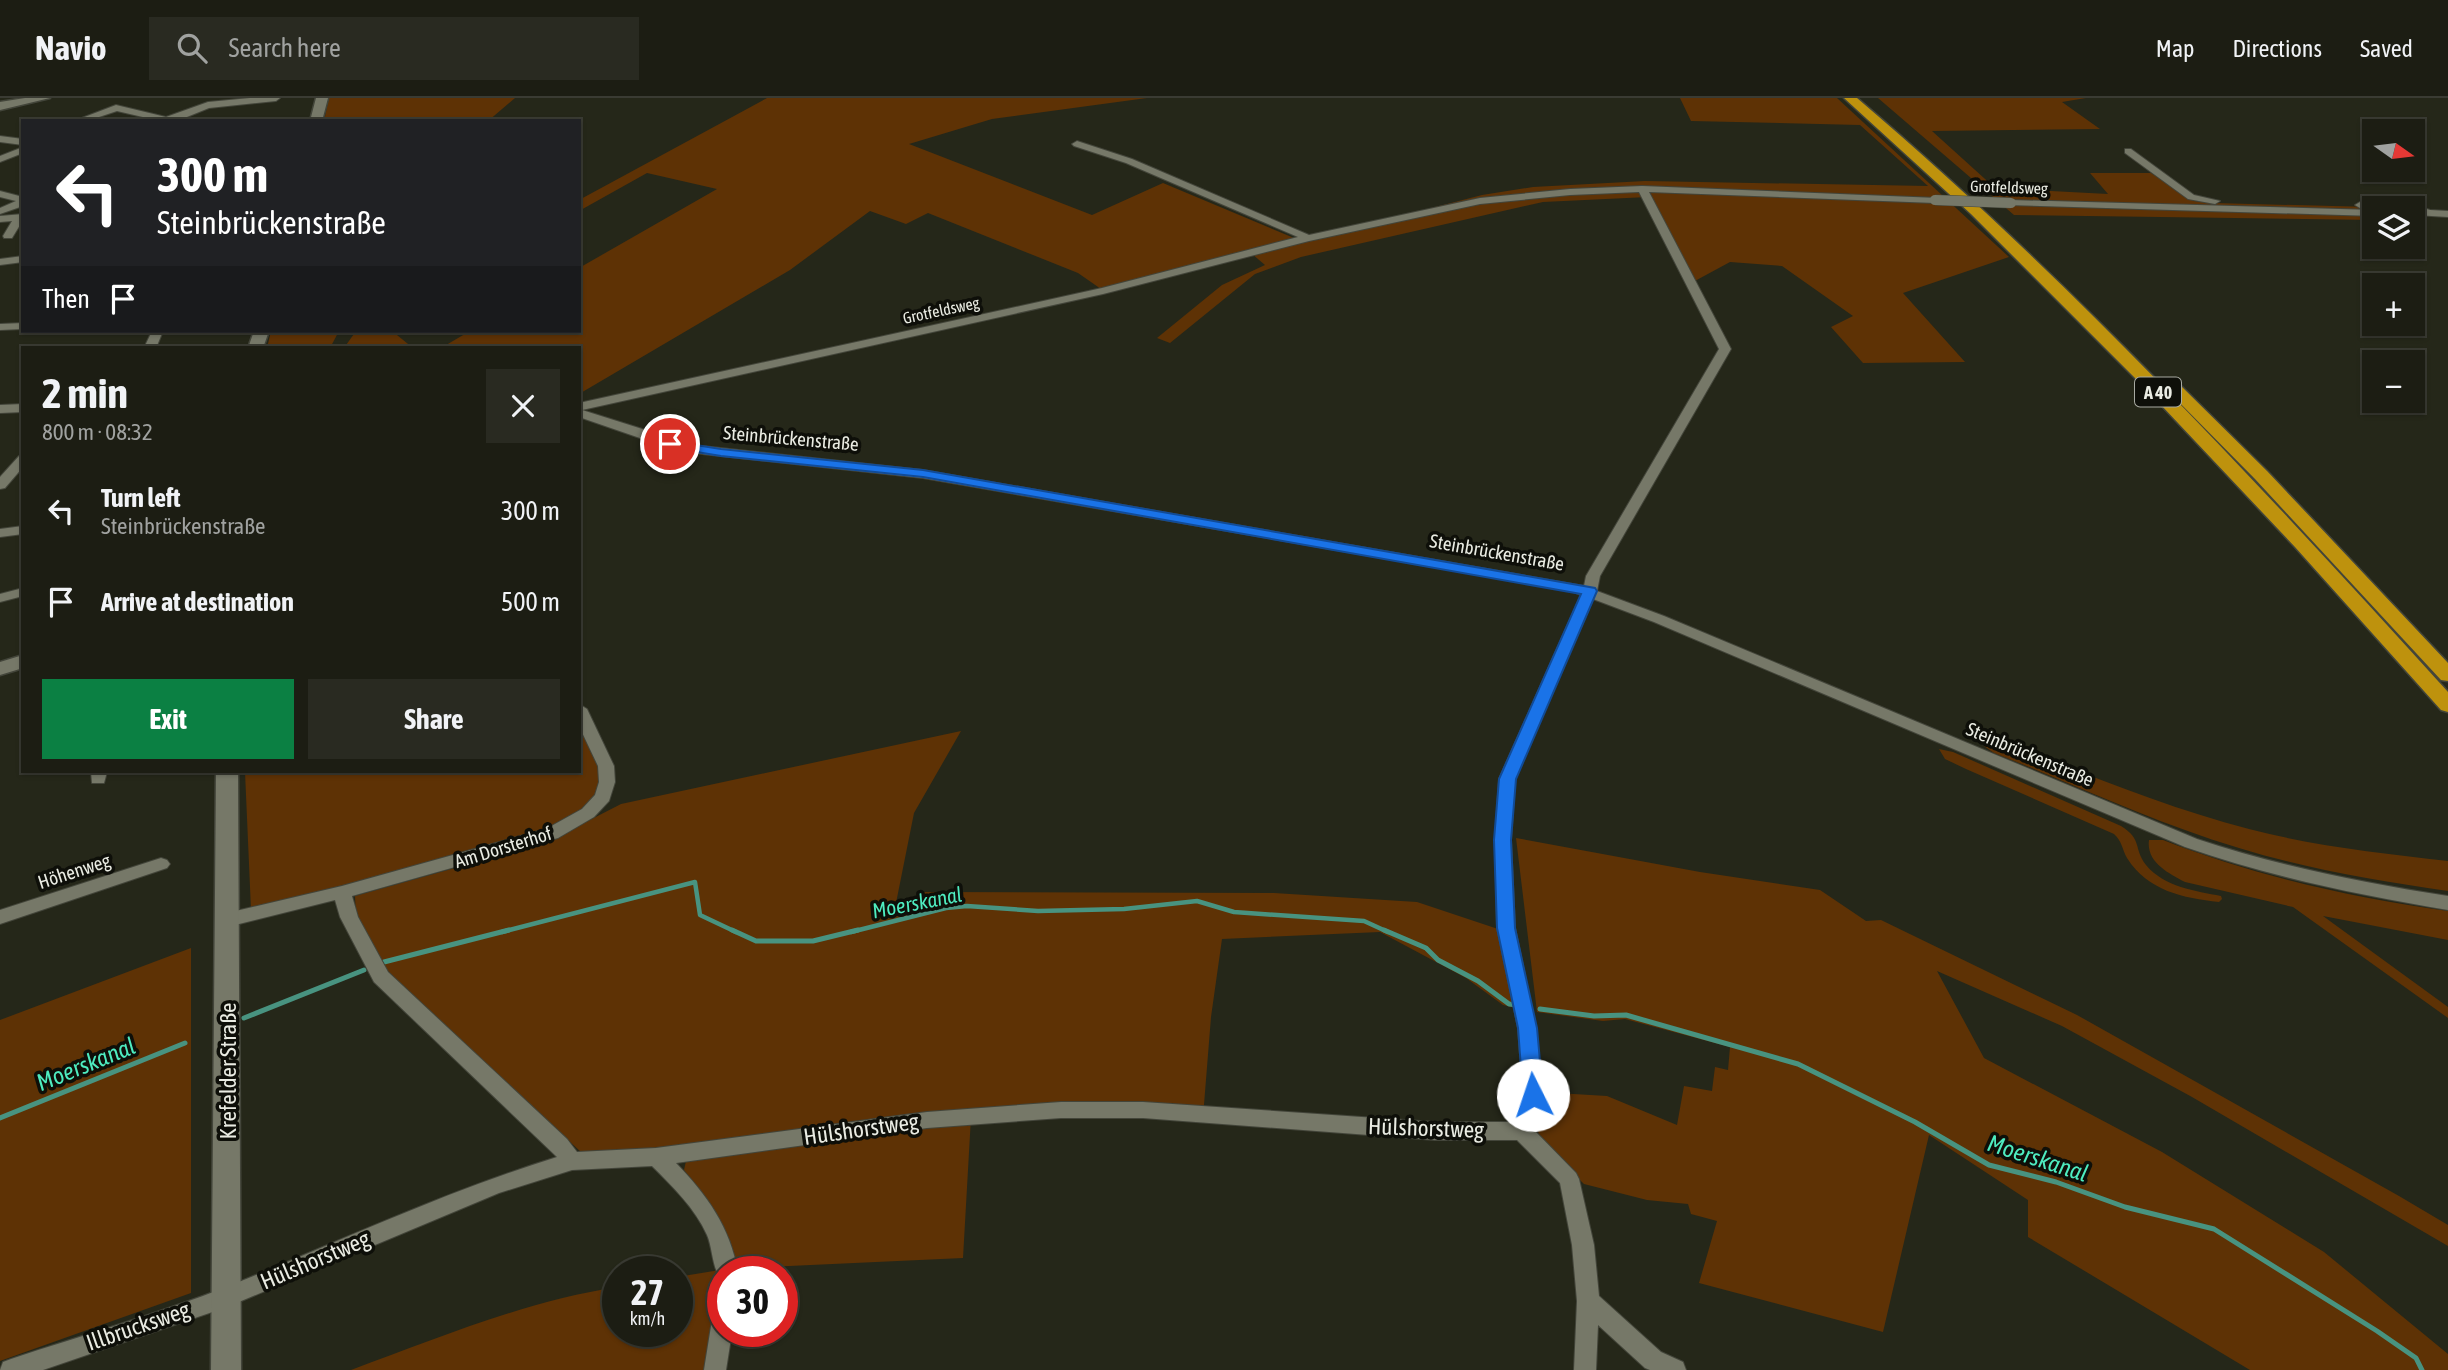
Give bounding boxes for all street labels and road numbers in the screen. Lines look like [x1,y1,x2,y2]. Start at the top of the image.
street label: Grotfeldsweg [1970,177,2048,198]
street label: Grotfeldsweg [901,293,981,328]
road number: A 40 [2135,378,2181,406]
street label: Steinbrückenstraße [722,421,860,455]
street label: Steinbrückenstraße [1428,529,1566,575]
street label: Steinbrückenstraße [1963,717,2097,791]
street label: Am Dorsterhof [452,822,554,872]
street label: Höhenweg [35,849,114,893]
street label: Krefelder Straße [215,1003,241,1140]
street label: Hülshorstweg [802,1108,920,1150]
street label: Hülshorstweg [1368,1113,1485,1143]
street label: Hülshorstweg [257,1225,374,1295]
street label: Illbrucksweg [83,1296,193,1356]

